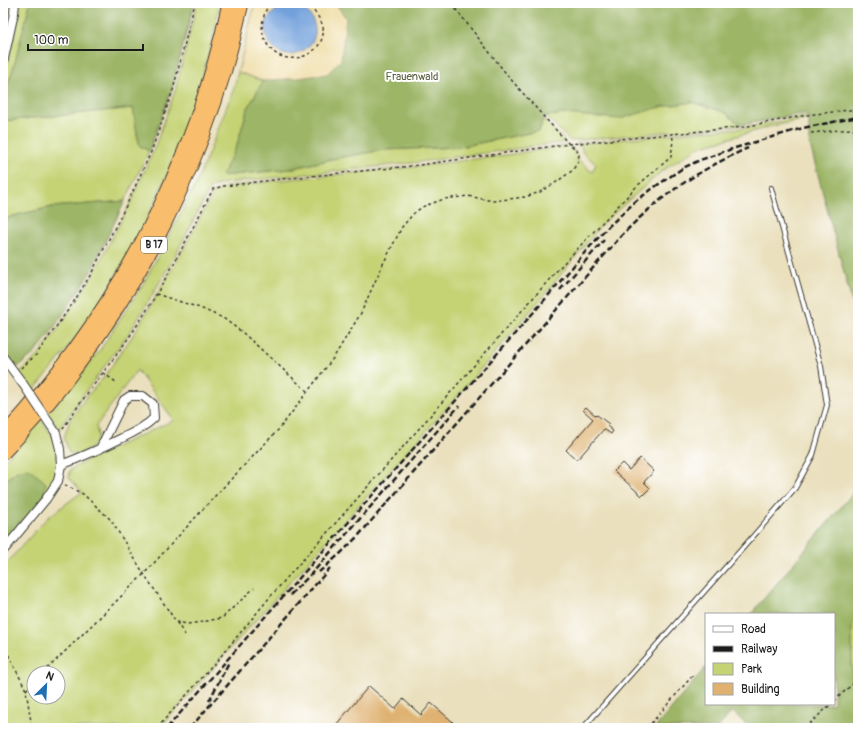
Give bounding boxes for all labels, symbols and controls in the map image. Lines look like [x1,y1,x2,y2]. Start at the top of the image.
scale bar [28,26,143,52]
text: 100 m [34,33,69,48]
park label: Frauenwald [386,70,438,83]
road number: B 17 [141,237,167,253]
legend [705,613,835,705]
text: Road [741,622,766,637]
text: Railway [741,642,777,657]
text: Park [741,662,762,677]
north arrow [26,665,66,705]
text: N [44,669,56,684]
text: Building [741,682,780,697]

